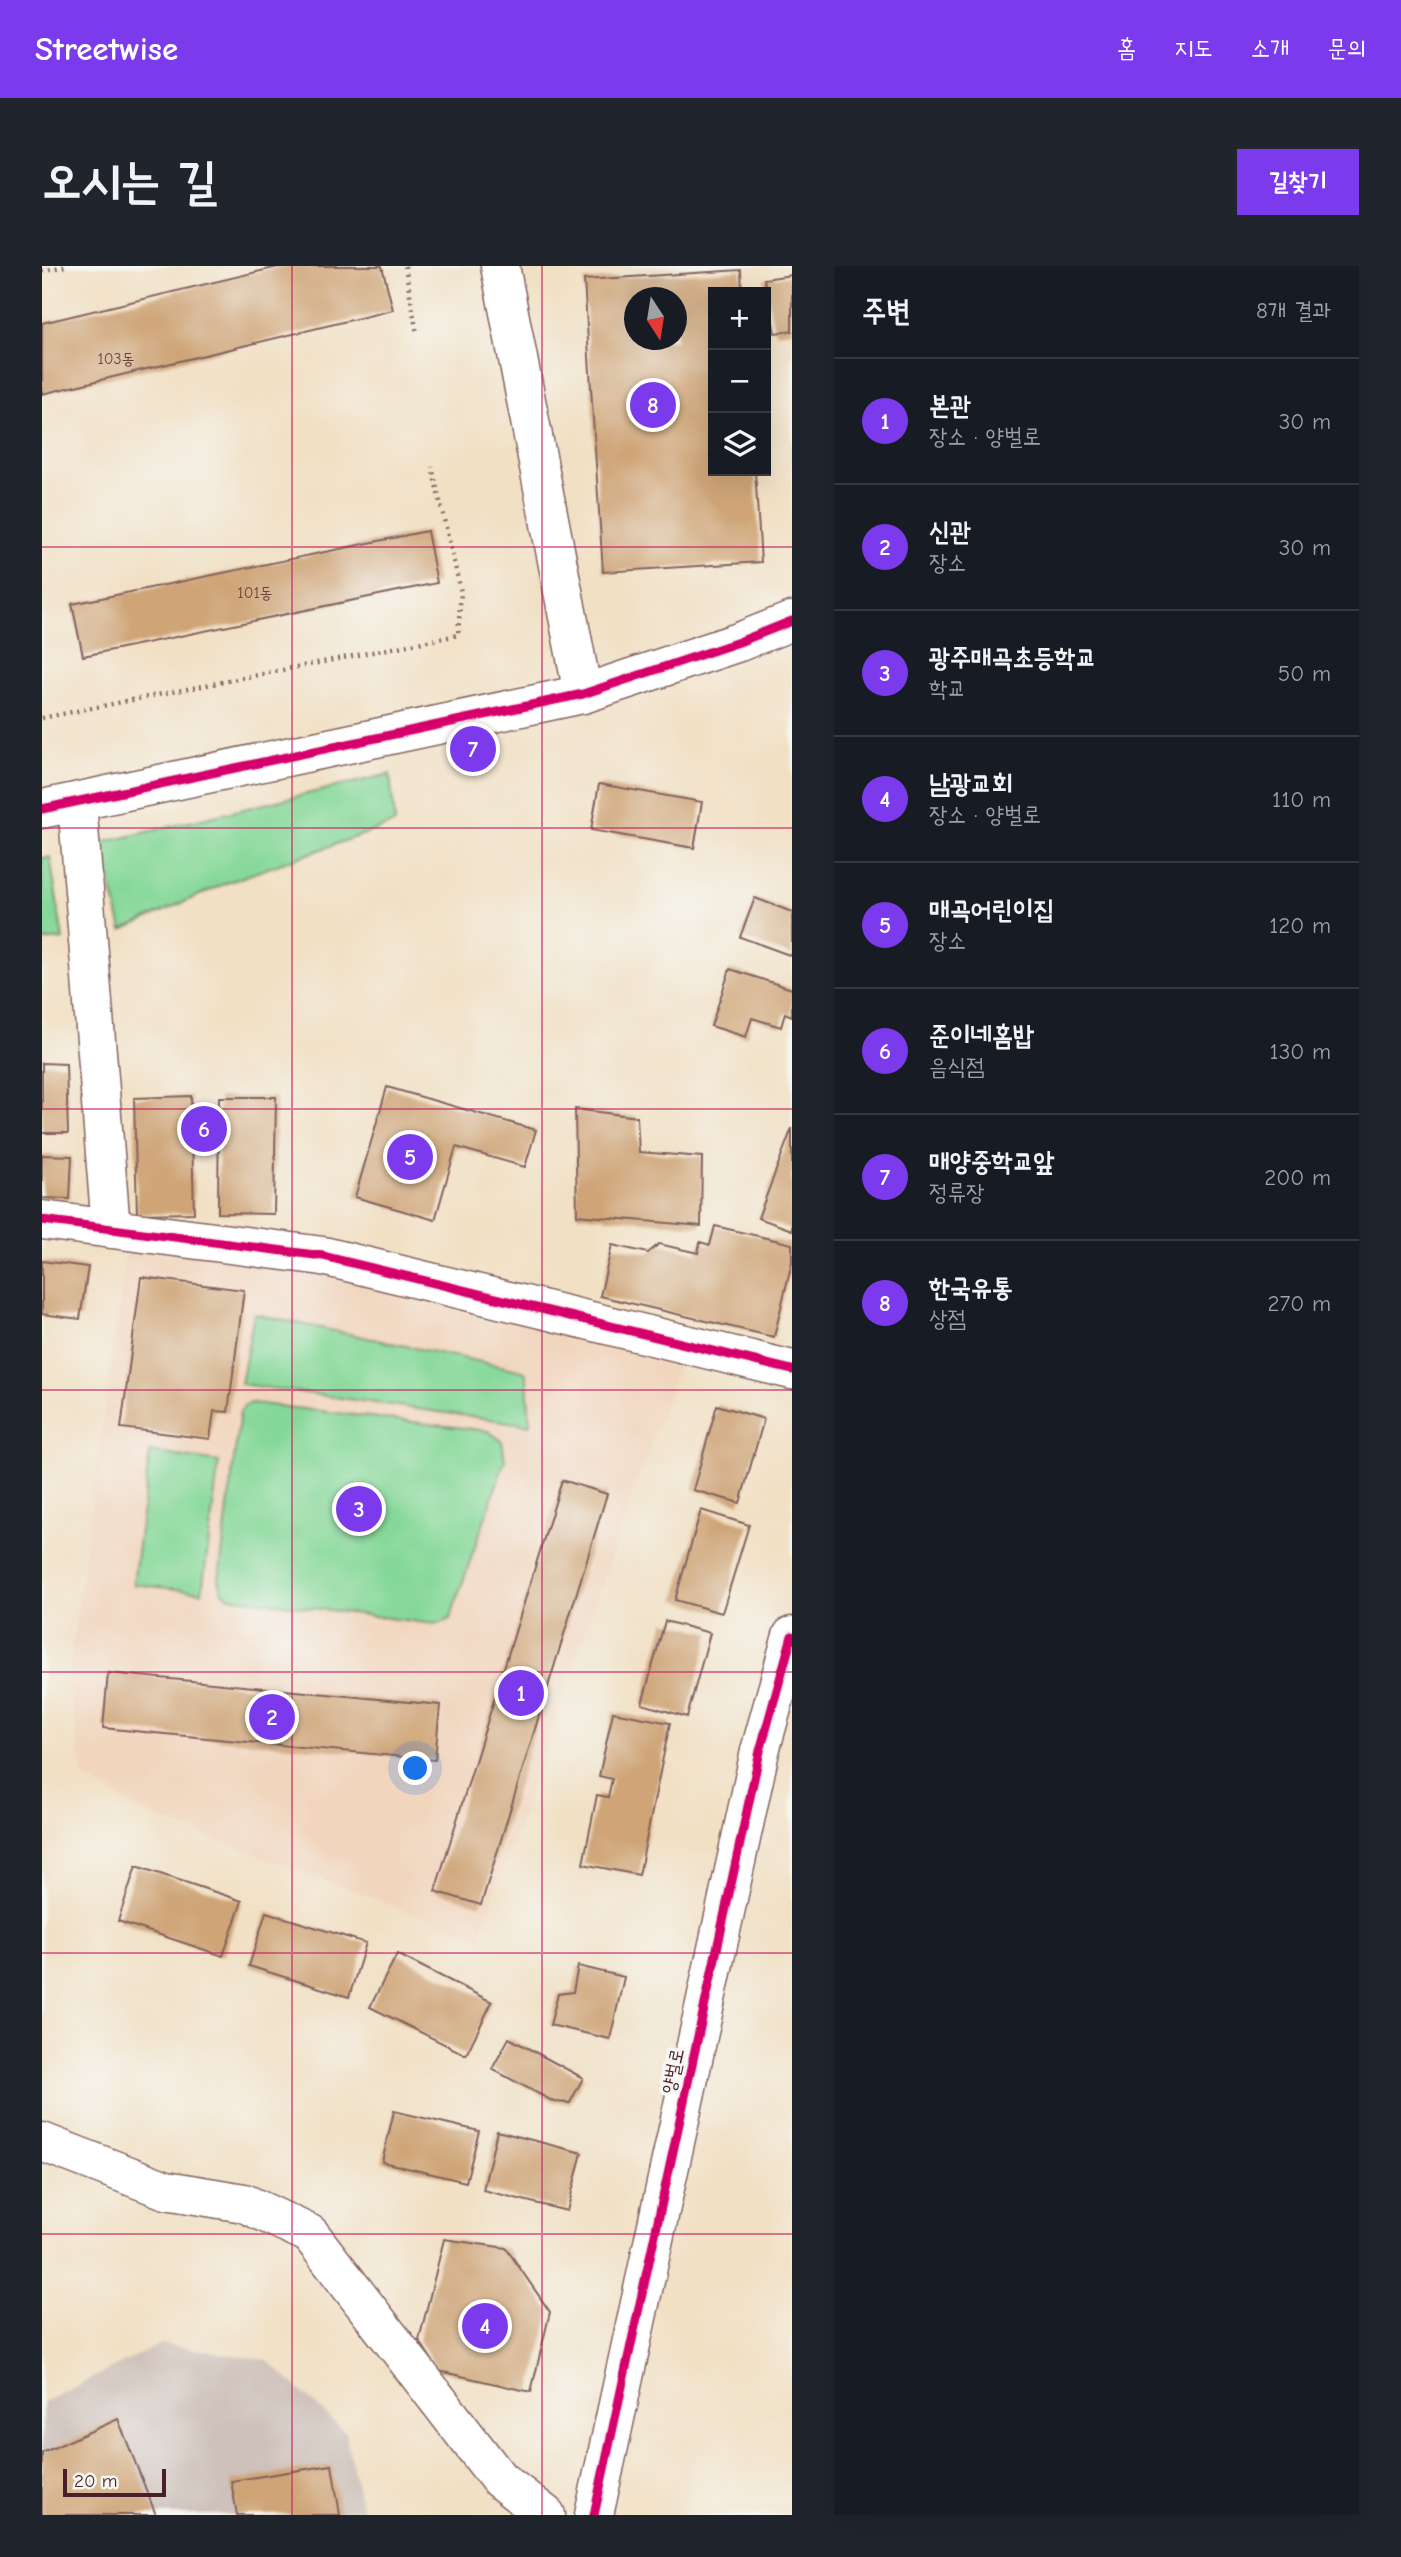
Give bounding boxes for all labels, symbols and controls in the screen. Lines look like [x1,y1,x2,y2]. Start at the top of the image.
text: Streetwise [35,30,178,68]
text: 홈 [1117,34,1136,62]
text: 지도 [1174,34,1213,62]
text: 소개 [1251,34,1289,62]
text: 문의 [1327,34,1366,62]
button: 길찾기 [1237,149,1359,215]
text: 오시는 길 [42,153,217,209]
north arrow [624,287,687,350]
map controls [708,287,771,476]
button: + [708,287,771,350]
text: 주변 [862,294,910,329]
text: 8개 결과 [1256,297,1331,324]
house number: 103동 [97,350,135,368]
button: − [708,350,771,413]
pin: 8 [630,379,676,431]
text: 본관 [929,391,971,421]
text: 1 [880,408,890,435]
text: 30 m [1279,408,1331,435]
button: layers [708,413,771,476]
text: 장소 · 양벌로 [929,423,1041,450]
text: 신관 [929,517,971,547]
text: 2 [879,534,891,561]
text: 30 m [1279,534,1331,561]
text: 장소 [929,549,966,576]
house number: 101동 [237,584,273,602]
text: 광주매곡초등학교 [929,643,1096,673]
text: 3 [879,660,891,687]
text: 50 m [1278,660,1331,687]
text: 학교 [929,675,966,702]
pin: 7 [450,723,496,775]
text: 남광교회 [929,769,1013,799]
text: 4 [880,786,890,813]
text: 110 m [1272,786,1331,813]
text: 장소 · 양벌로 [929,801,1041,828]
text: 매곡어린이집 [929,895,1055,925]
text: 5 [879,912,891,939]
text: 120 m [1269,912,1331,939]
text: 장소 [929,927,966,954]
text: 준이네홈밥 [929,1021,1034,1051]
text: 6 [879,1038,891,1065]
text: 130 m [1270,1038,1331,1065]
text: 음식점 [929,1053,985,1080]
pin: 6 [181,1103,227,1155]
pin: 5 [387,1131,433,1183]
text: 매양중학교앞 [929,1147,1055,1177]
text: 7 [880,1164,890,1191]
text: 200 m [1264,1164,1331,1191]
text: 정류장 [929,1179,985,1206]
text: 한국유통 [929,1273,1013,1303]
text: 8 [879,1290,891,1317]
text: 270 m [1267,1290,1331,1317]
text: 상점 [929,1305,966,1332]
pin: 3 [336,1483,382,1535]
pin: 1 [498,1667,544,1719]
pin: 2 [249,1691,295,1743]
your location [398,1751,432,1785]
street label: 양벌로 [657,2046,689,2096]
pin: 4 [462,2300,508,2352]
scale bar [63,2466,166,2498]
text: 20 m [74,2470,118,2492]

